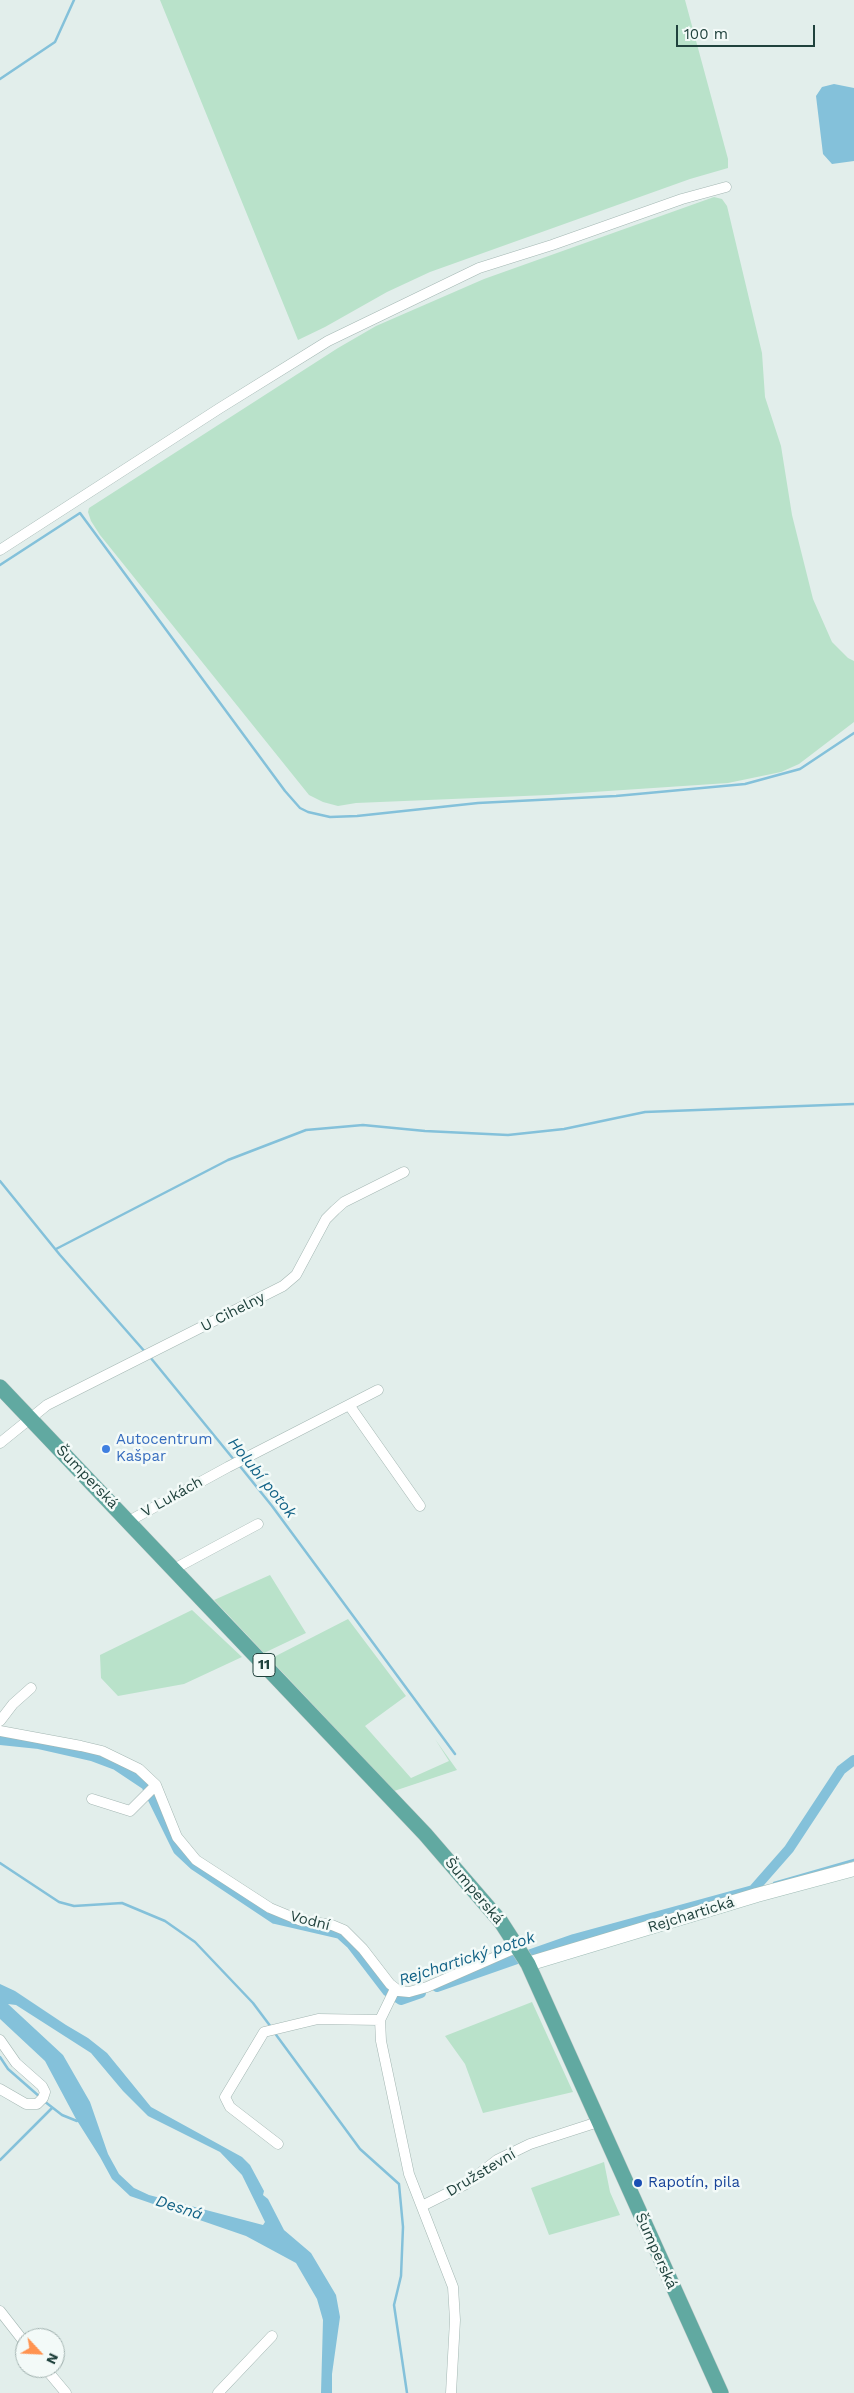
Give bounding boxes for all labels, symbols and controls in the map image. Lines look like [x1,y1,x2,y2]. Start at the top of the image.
scale bar [679,15,818,47]
text: 100 m [684,25,728,43]
street label: U Cihelny [198,1288,268,1336]
place label: Autocentrum Kašpar [116,1431,212,1466]
water label: Holubí potok [224,1434,300,1522]
street label: Šumperská [52,1441,122,1513]
marker: Autocentrum Kašpar [100,1443,112,1455]
street label: V Lukách [138,1473,206,1521]
road number: 11 [253,1654,275,1676]
street label: Šumperská [441,1854,507,1928]
street label: Rejchartická [645,1893,737,1937]
street label: Vodní [288,1907,332,1935]
water label: Rejchartický potok [397,1928,537,1990]
street label: Družstevní [443,2145,519,2201]
place label: Rapotín, pila [648,2174,740,2192]
marker: Rapotín, pila [632,2177,644,2189]
water label: Desná [153,2191,205,2225]
street label: Šumperská [631,2210,681,2292]
north arrow [15,2328,65,2378]
text: N [43,2351,62,2367]

